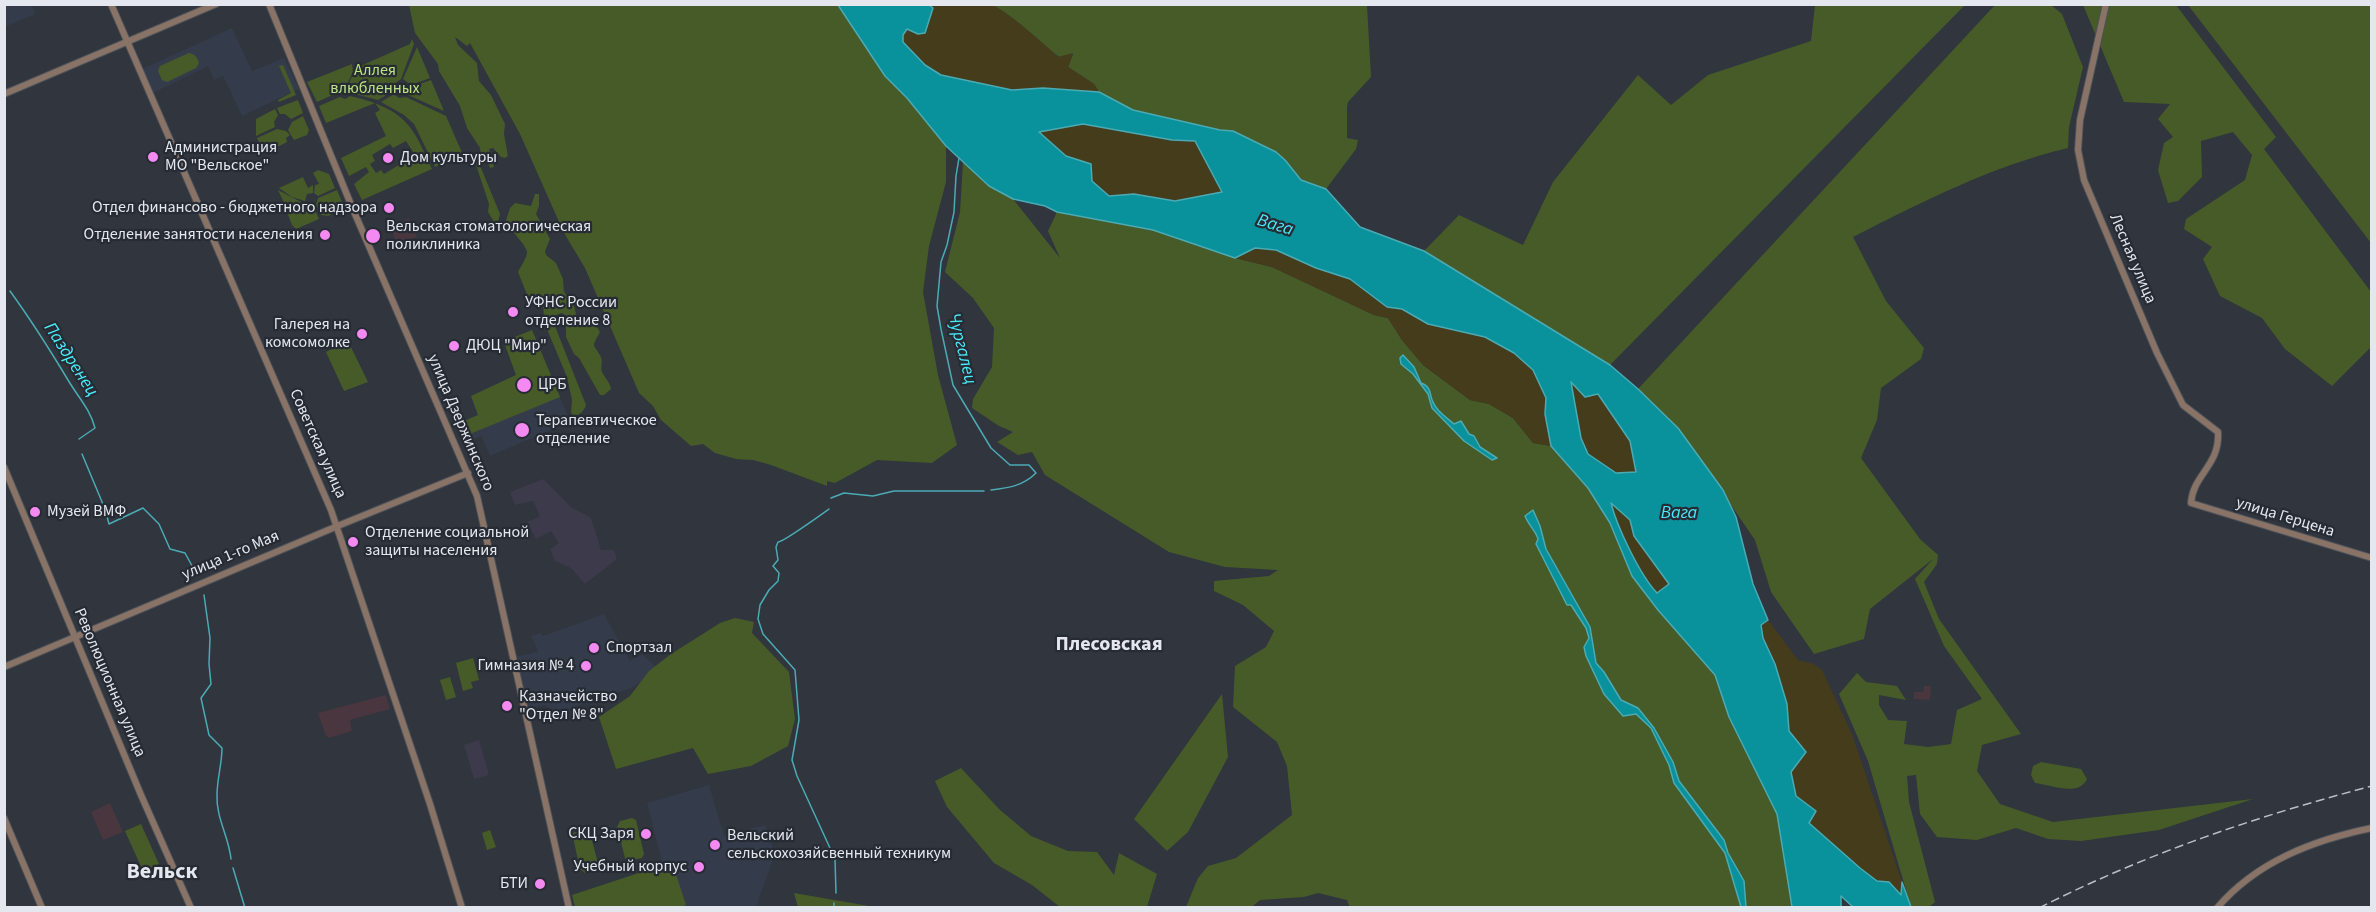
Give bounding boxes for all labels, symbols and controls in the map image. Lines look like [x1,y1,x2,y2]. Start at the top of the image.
park label: Аллея влюбленных [330,61,420,99]
place label: Администрация МО "Вельское" [165,138,277,176]
place label: Дом культуры [400,148,497,168]
marker: Администрация МО "Вельское" [146,150,160,164]
marker: Дом культуры [381,151,395,165]
place label: Отдел финансово - бюджетного надзора [92,198,377,218]
marker: Отдел финансово - бюджетного надзора [382,201,396,215]
water label: Вага [1254,210,1296,242]
street label: Лесная улица [2104,211,2160,307]
place label: Вельская стоматологическая поликлиника [386,217,591,255]
place label: Отделение занятости населения [84,225,313,245]
marker: Вельская стоматологическая поликлиника [364,227,382,245]
marker: Отделение занятости населения [318,228,332,242]
place label: УФНС России отделение 8 [525,293,617,331]
marker: УФНС России отделение 8 [506,305,520,319]
water label: Чургалец [942,311,980,387]
place label: Галерея на комсомолке [265,315,350,353]
water label: Паздренец [38,319,102,401]
marker: Галерея на комсомолке [355,327,369,341]
place label: ДЮЦ "Мир" [466,336,547,356]
marker: ДЮЦ "Мир" [447,339,461,353]
street label: улица Дзержинского [423,352,497,494]
place label: ЦРБ [538,375,566,395]
marker: ЦРБ [515,376,533,394]
street label: Советская улица [284,386,350,502]
place label: Терапевтическое отделение [536,411,657,449]
marker: Терапевтическое отделение [513,421,531,439]
street label: улица Герцена [2233,494,2337,542]
place label: Музей ВМФ [47,502,126,522]
water label: Вага [1661,503,1697,525]
marker: Музей ВМФ [28,505,42,519]
place label: Отделение социальной защиты населения [365,523,529,561]
street label: улица 1-го Мая [179,527,283,585]
marker: Отделение социальной защиты населения [346,535,360,549]
street label: Революционная улица [69,606,149,760]
district label: Плесовская [1055,634,1163,658]
place label: Спортзал [606,638,672,658]
marker: Спортзал [587,641,601,655]
place label: Гимназия № 4 [478,656,574,676]
marker: Гимназия № 4 [579,659,593,673]
place label: Казначейство "Отдел № 8" [519,687,617,725]
marker: Казначейство "Отдел № 8" [500,699,514,713]
place label: СКЦ Заря [568,824,634,844]
place label: Вельский сельскохозяйсвенный техникум [727,826,951,864]
marker: СКЦ Заря [639,827,653,841]
marker: Вельский сельскохозяйсвенный техникум [708,838,722,852]
place label: Учебный корпус [573,857,687,877]
district label: Вельск [127,860,197,886]
marker: Учебный корпус [692,860,706,874]
place label: БТИ [500,874,528,894]
marker: БТИ [533,877,547,891]

